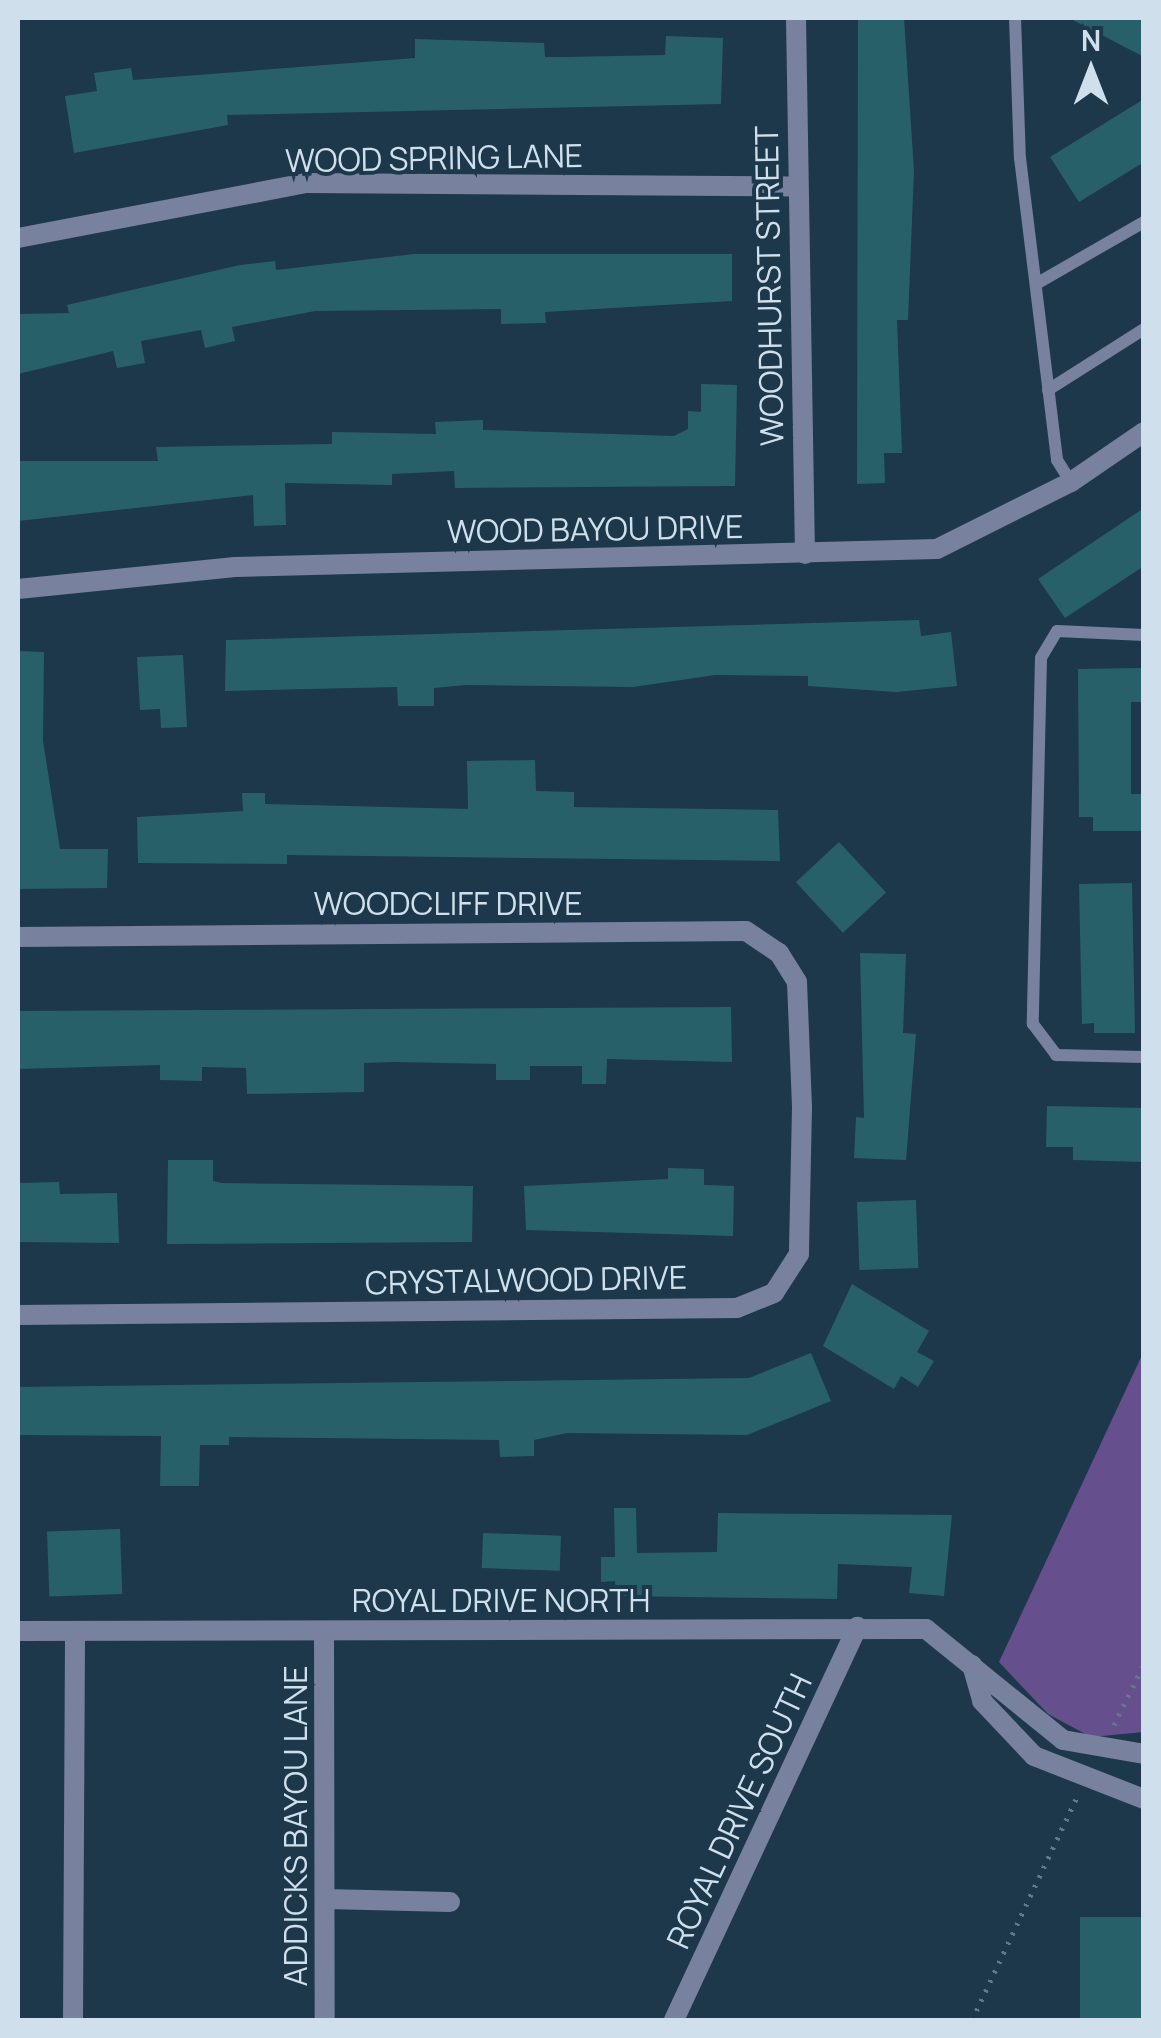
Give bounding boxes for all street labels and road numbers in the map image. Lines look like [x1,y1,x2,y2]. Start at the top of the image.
street label: WOODHURST STREET [747,125,791,447]
street label: WOOD SPRING LANE [285,136,583,180]
street label: WOOD BAYOU DRIVE [446,507,744,551]
street label: WOODCLIFF DRIVE [313,884,583,922]
street label: CRYSTALWOOD DRIVE [365,1258,687,1302]
street label: ROYAL DRIVE NORTH [351,1581,651,1619]
street label: ADDICKS BAYOU LANE [276,1665,314,1987]
street label: ROYAL DRIVE SOUTH [658,1667,820,1955]

